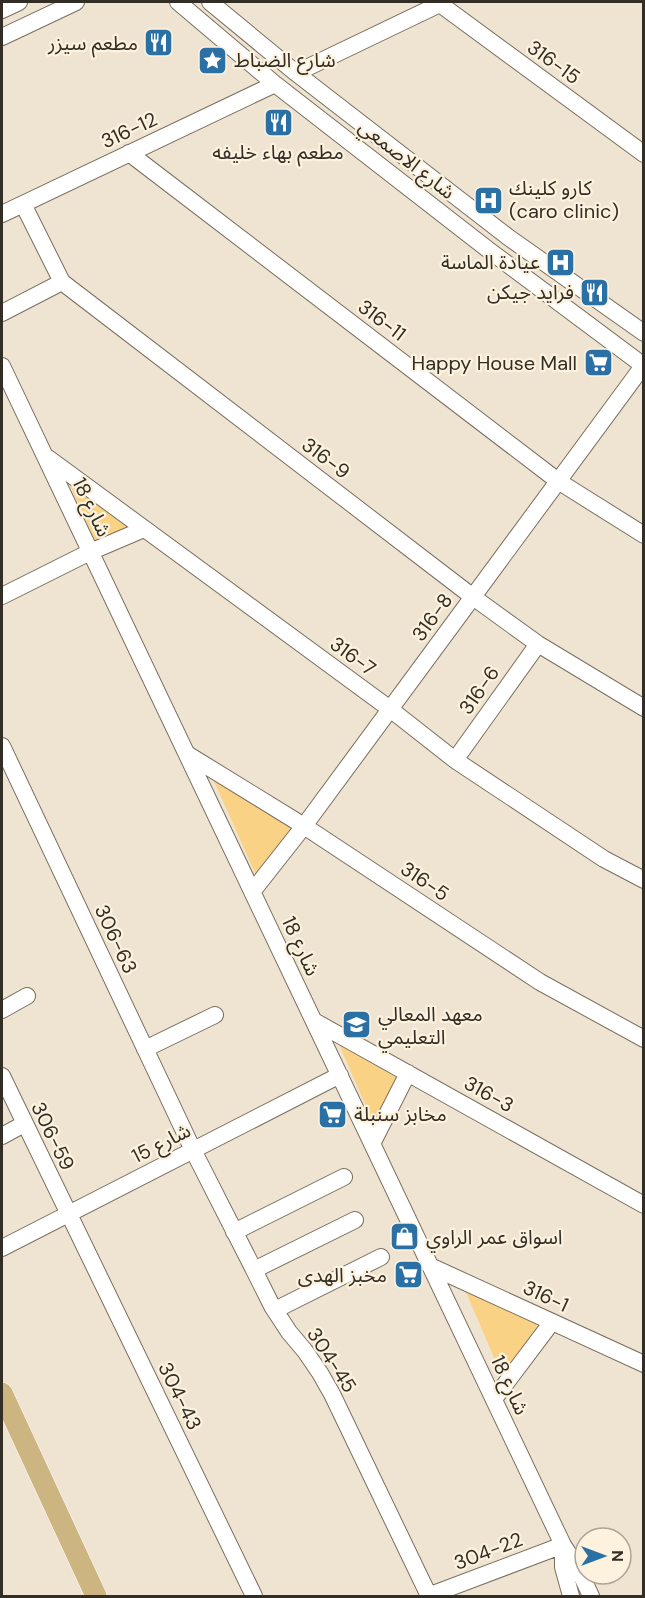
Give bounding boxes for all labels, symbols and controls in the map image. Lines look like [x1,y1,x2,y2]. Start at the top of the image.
restaurant icon: مطعم سيزر [143,27,175,59]
place label: مطعم سيزر [47,30,138,58]
street label: 316-15 [522,34,586,90]
place icon: شارع الضباط [197,44,229,76]
place label: شارع الضباط [234,47,336,75]
street label: 316-12 [97,106,161,154]
restaurant icon: مطعم بهاء خليفه [262,106,294,138]
street label: شارع الاصمعي [352,113,460,207]
place label: مطعم بهاء خليفه [212,139,344,167]
place label: كارو كلينك (caro clinic) [509,175,619,224]
hospital icon: كارو كلينك (caro clinic) [472,184,504,216]
hospital icon: عيادة الماسة [545,246,577,278]
place label: عيادة الماسة [441,249,540,275]
restaurant icon: فرايد جيكن [579,276,611,308]
place label: فرايد جيكن [487,279,574,305]
street label: 316-11 [353,293,411,347]
supermarket icon: Happy House Mall [582,347,614,379]
place label: Happy House Mall [412,350,577,376]
street label: 316-9 [297,431,355,485]
street label: شارع 18 [65,473,117,542]
street label: 316-8 [406,588,458,646]
street label: 316-7 [325,631,381,681]
street label: 316-6 [453,661,505,719]
street label: 316-5 [396,855,454,907]
street label: 306-63 [89,900,143,978]
street label: شارع 18 [274,912,326,981]
place label: معهد المعالي التعليمي [378,1001,483,1053]
school or university icon: معهد المعالي التعليمي [341,1009,373,1041]
street label: 316-3 [460,1070,518,1118]
street label: 306-59 [25,1097,81,1175]
supermarket icon: مخابز سنبلة [317,1098,349,1130]
place label: مخابز سنبلة [354,1101,447,1127]
street label: شارع 15 [127,1117,196,1171]
shop icon: اسواق عمر الراوي [389,1221,421,1253]
place label: اسواق عمر الراوي [426,1224,563,1253]
supermarket icon: مخبز الهدى [392,1259,424,1291]
place label: مخبز الهدى [298,1262,387,1288]
street label: 316-1 [519,1274,573,1318]
street label: 304-45 [301,1322,363,1398]
street label: شارع 18 [483,1351,535,1420]
street label: 304-43 [152,1358,208,1434]
street label: 304-22 [450,1526,526,1576]
north arrow [573,1526,633,1586]
text: N [607,1550,628,1562]

